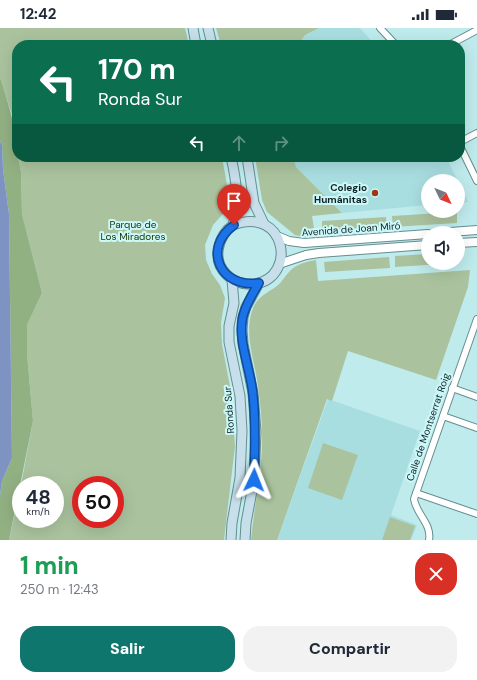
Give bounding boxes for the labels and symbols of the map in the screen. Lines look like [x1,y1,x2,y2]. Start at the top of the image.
north arrow [421,174,465,218]
place label: Colegio Humánitas [314,181,367,206]
pin [217,184,251,225]
marker: Colegio Humánitas [370,188,380,198]
park label: Parque de Los Miradores [100,218,166,243]
street label: Avenida de Joan Miró [301,219,401,239]
street label: Calle de Montserrat Roig [403,371,453,483]
street label: Ronda Sur [221,386,237,434]
position arrow [233,459,275,501]
speed limit sign: 50 [72,476,124,528]

